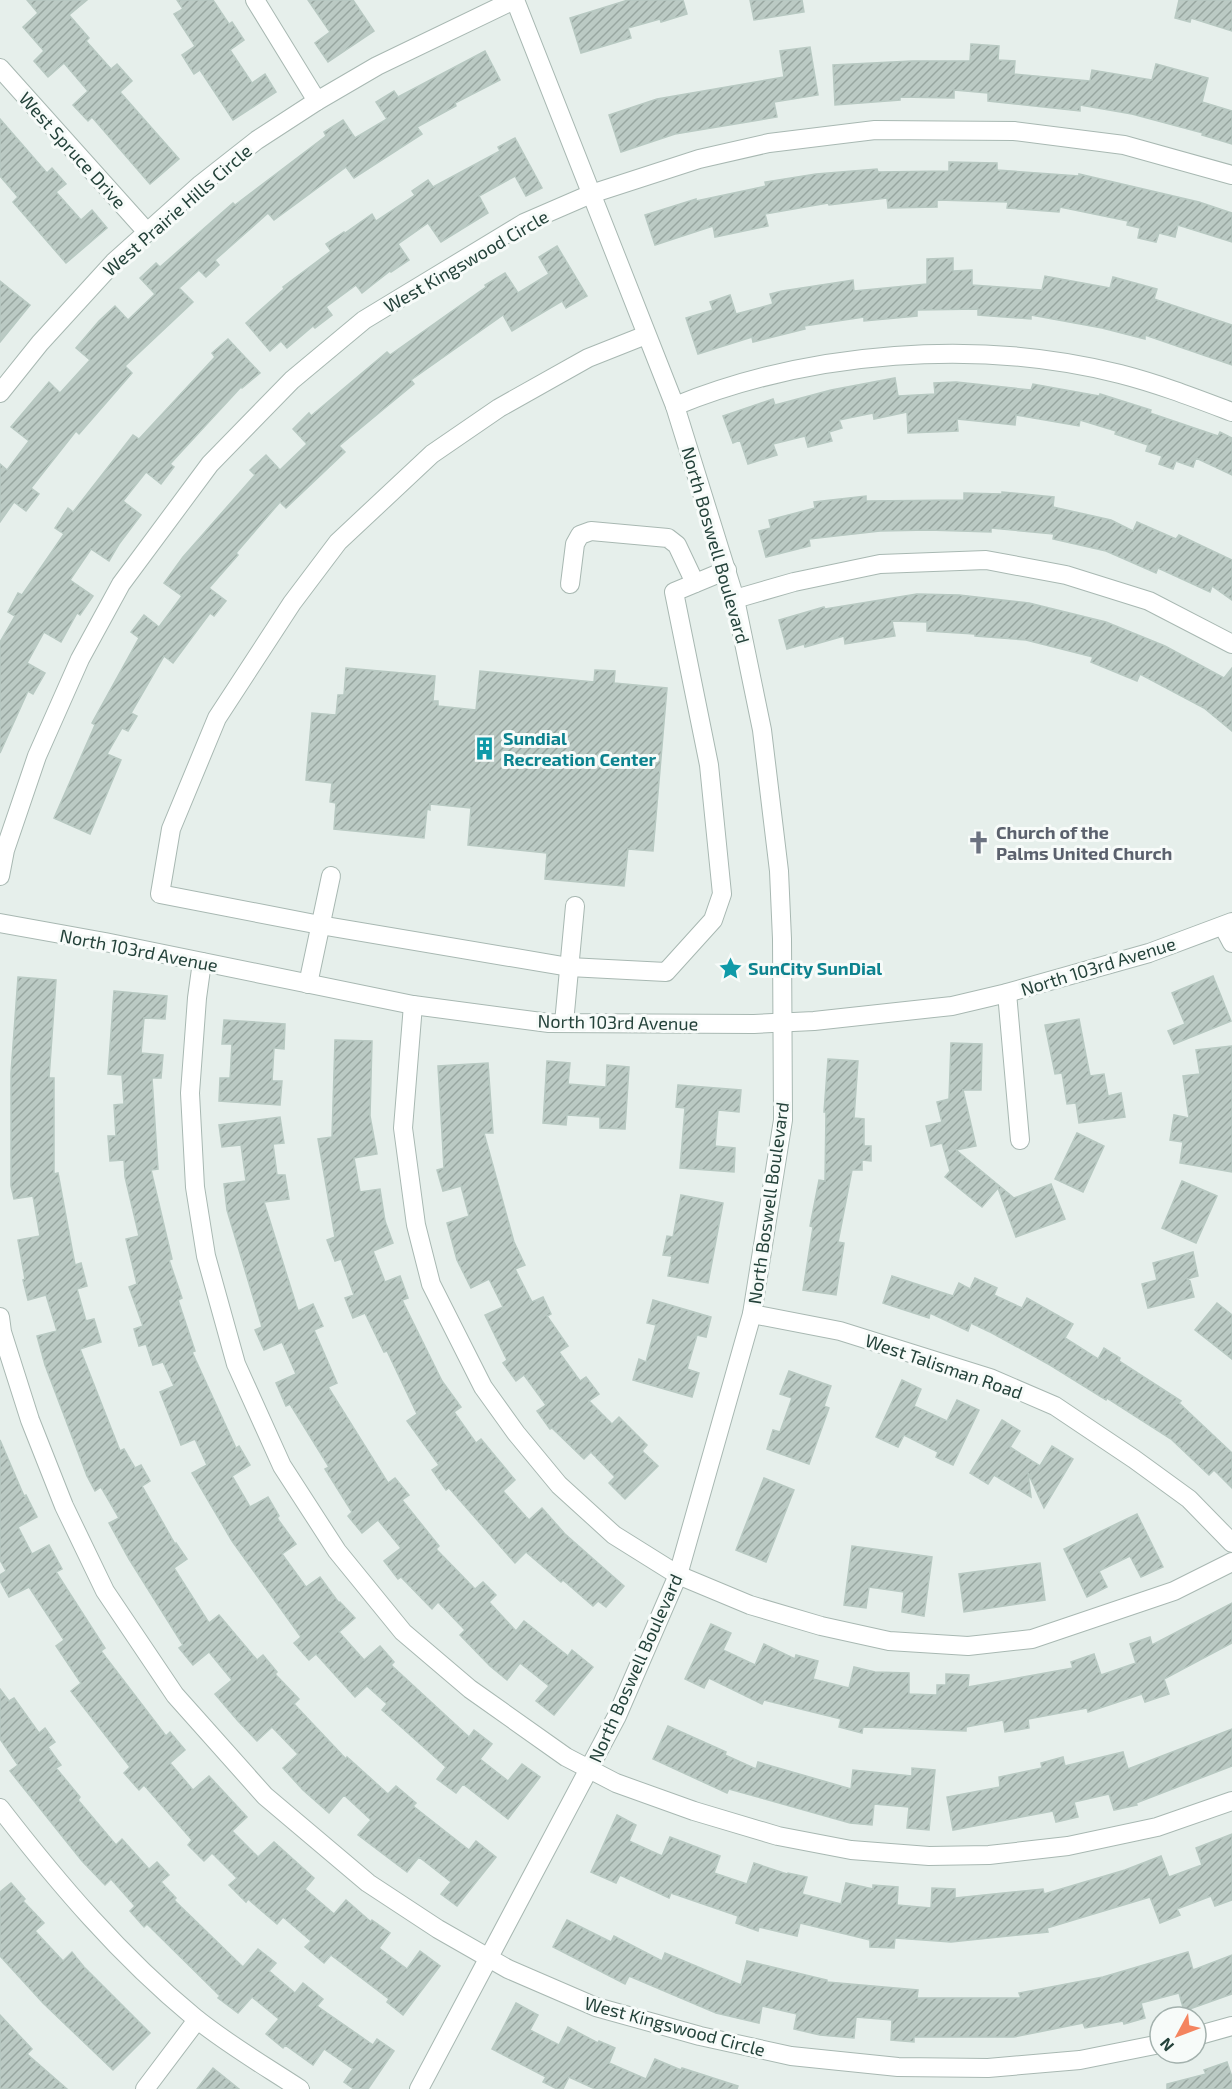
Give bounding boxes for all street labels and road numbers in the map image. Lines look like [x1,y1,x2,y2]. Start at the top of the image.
street label: West Spruce Drive [15,87,131,213]
street label: West Prairie Hills Circle [98,139,256,281]
street label: West Kingswood Circle [380,205,552,317]
street label: North Boswell Boulevard [677,444,755,646]
street label: North 103rd Avenue [58,924,220,976]
street label: North 103rd Avenue [1018,932,1178,1000]
street label: North 103rd Avenue [537,1010,699,1034]
street label: North Boswell Boulevard [743,1100,793,1306]
street label: West Talisman Road [862,1329,1026,1403]
street label: North Boswell Boulevard [583,1570,687,1766]
street label: West Kingswood Circle [582,1991,768,2061]

